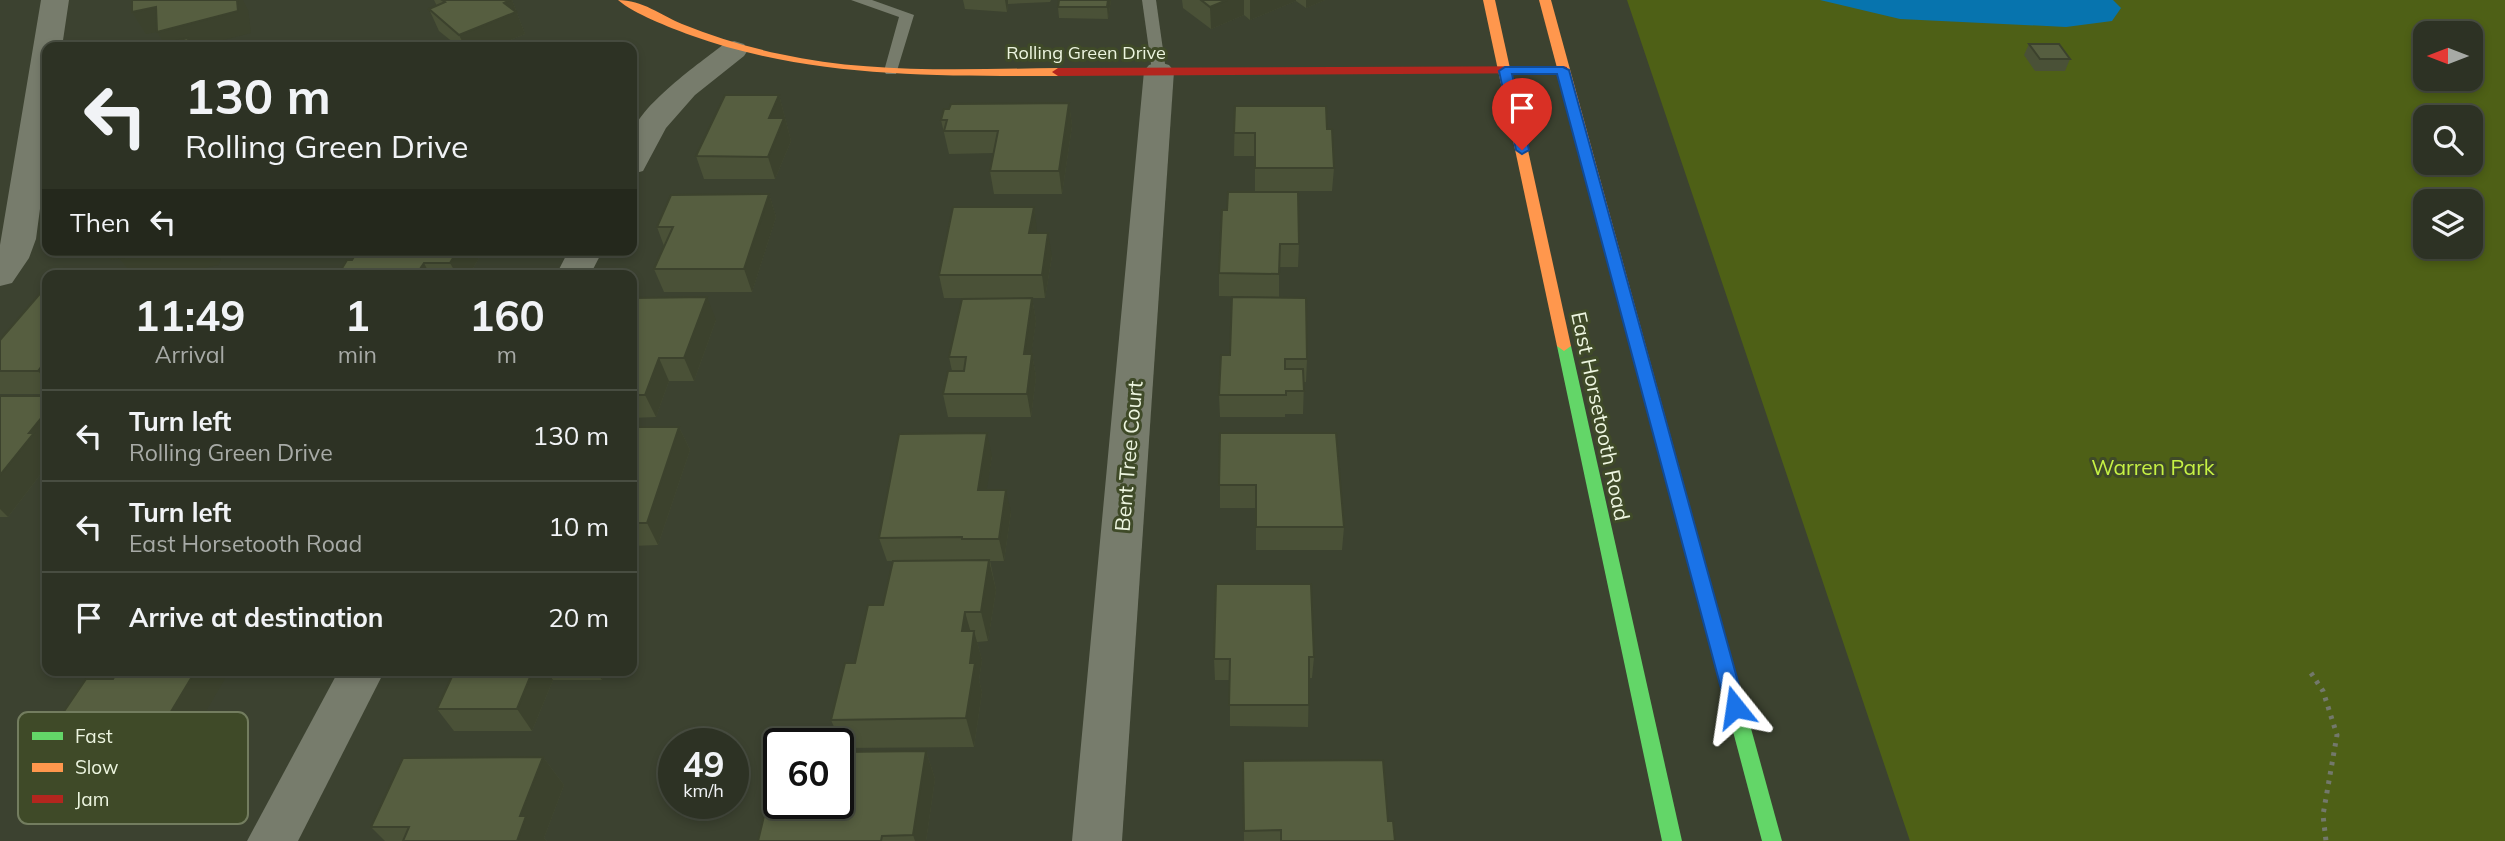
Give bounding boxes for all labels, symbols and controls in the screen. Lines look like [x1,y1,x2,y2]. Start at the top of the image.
north arrow [2413,21,2483,91]
map controls [2413,21,2483,259]
street label: Rolling Green Drive [1006,41,1166,64]
text: 130 m [185,65,331,126]
icon: left [70,70,161,161]
pin [1492,78,1552,150]
icon: arrive [1503,89,1541,127]
button: search [2413,105,2483,175]
text: Rolling Green Drive [185,126,468,166]
button: layers [2413,189,2483,259]
icon: left [144,203,182,241]
text: Then [70,206,130,239]
text: 11:49 [134,289,245,342]
text: 1 [345,289,370,342]
text: 160 [469,289,545,342]
street label: East Horsetooth Road [1566,309,1636,523]
text: Arrival [155,340,225,369]
text: min [338,340,377,369]
text: m [497,340,517,369]
street label: Bent Tree Court [1108,380,1148,532]
text: Turn left [129,405,231,438]
icon: left [70,417,108,455]
text: 130 m [533,419,609,452]
text: Rolling Green Drive [129,438,333,467]
park label: Warren Park [2091,454,2215,480]
text: Turn left [129,496,231,529]
icon: left [70,508,108,546]
text: 10 m [548,510,609,543]
text: East Horsetooth Road [129,529,362,558]
icon: arrive [70,599,108,637]
text: Arrive at destination [129,601,384,634]
text: 20 m [548,601,609,634]
position arrow [1698,670,1772,744]
legend [18,712,248,824]
text: Fast [75,724,113,748]
speed limit sign: 60 [763,728,854,819]
text: 49 [682,742,725,786]
text: Slow [75,755,119,779]
text: km/h [683,779,724,802]
text: Jam [75,787,109,811]

